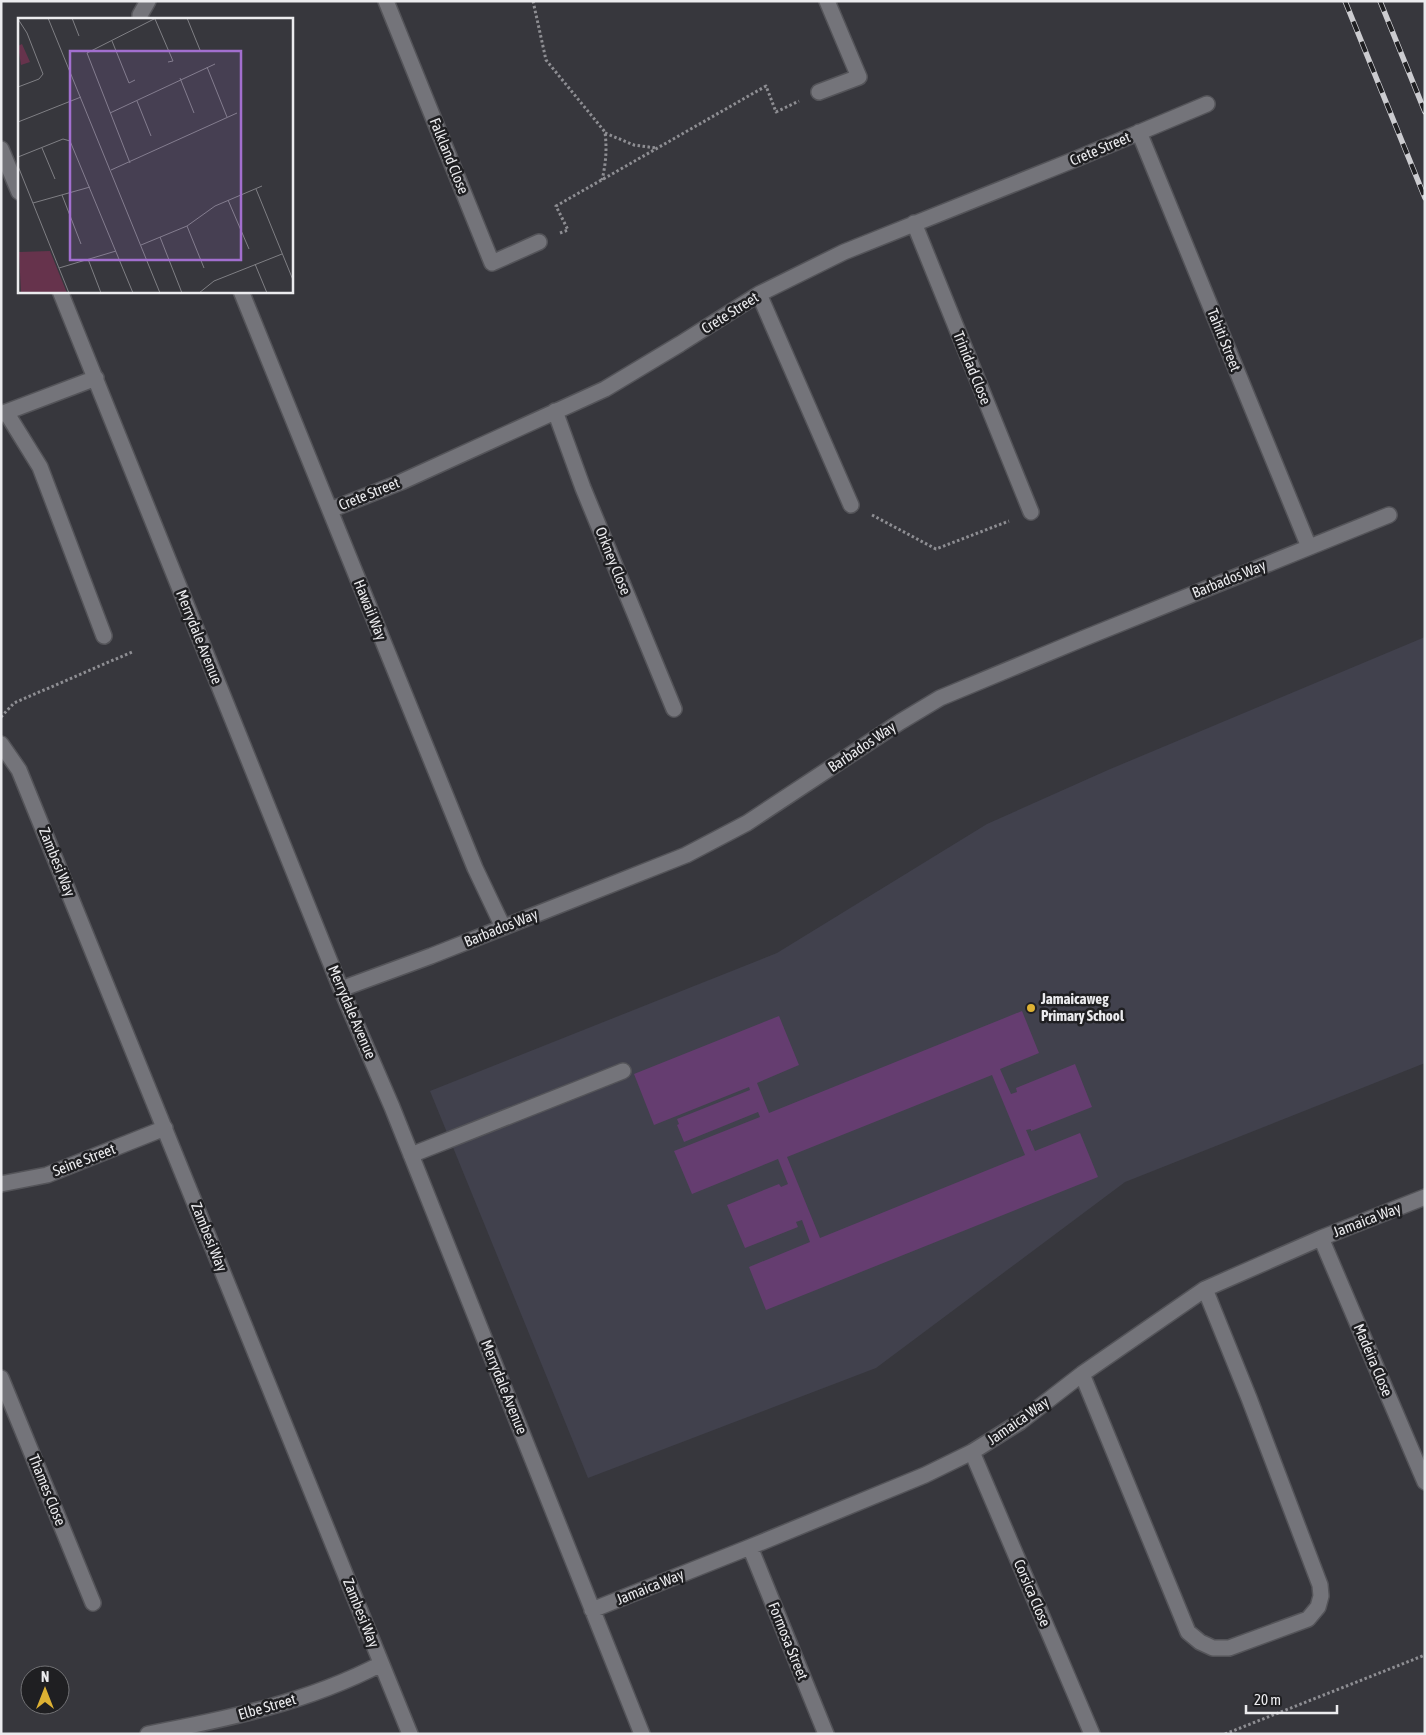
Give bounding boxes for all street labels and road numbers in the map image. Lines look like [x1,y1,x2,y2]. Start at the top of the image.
street label: Falkland Close [427,115,472,196]
street label: Crete Street [1067,128,1133,169]
street label: Crete Street [698,288,761,337]
street label: Tahiti Street [1204,306,1245,374]
street label: Trinidad Close [950,329,995,407]
street label: Crete Street [336,474,402,513]
street label: Orkney Close [592,524,635,597]
street label: Barbados Way [1190,556,1268,601]
street label: Hawaii Way [351,577,390,643]
street label: Merrydale Avenue [173,587,226,687]
street label: Barbados Way [825,718,899,775]
street label: Zambesi Way [36,825,79,899]
street label: Barbados Way [462,905,540,950]
street label: Merrydale Avenue [325,962,380,1061]
street label: Seine Street [50,1140,118,1179]
street label: Jamaica Way [1331,1199,1403,1240]
street label: Zambesi Way [188,1200,231,1274]
street label: Madeira Close [1351,1321,1396,1399]
street label: Merrydale Avenue [478,1337,531,1437]
street label: Jamaica Way [984,1393,1052,1448]
street label: Thames Close [25,1452,70,1528]
street label: Corsica Close [1011,1557,1054,1629]
street label: Jamaica Way [614,1565,686,1608]
street label: Zambesi Way [340,1576,383,1650]
street label: Formosa Street [765,1599,812,1682]
street label: Elbe Street [236,1690,298,1723]

